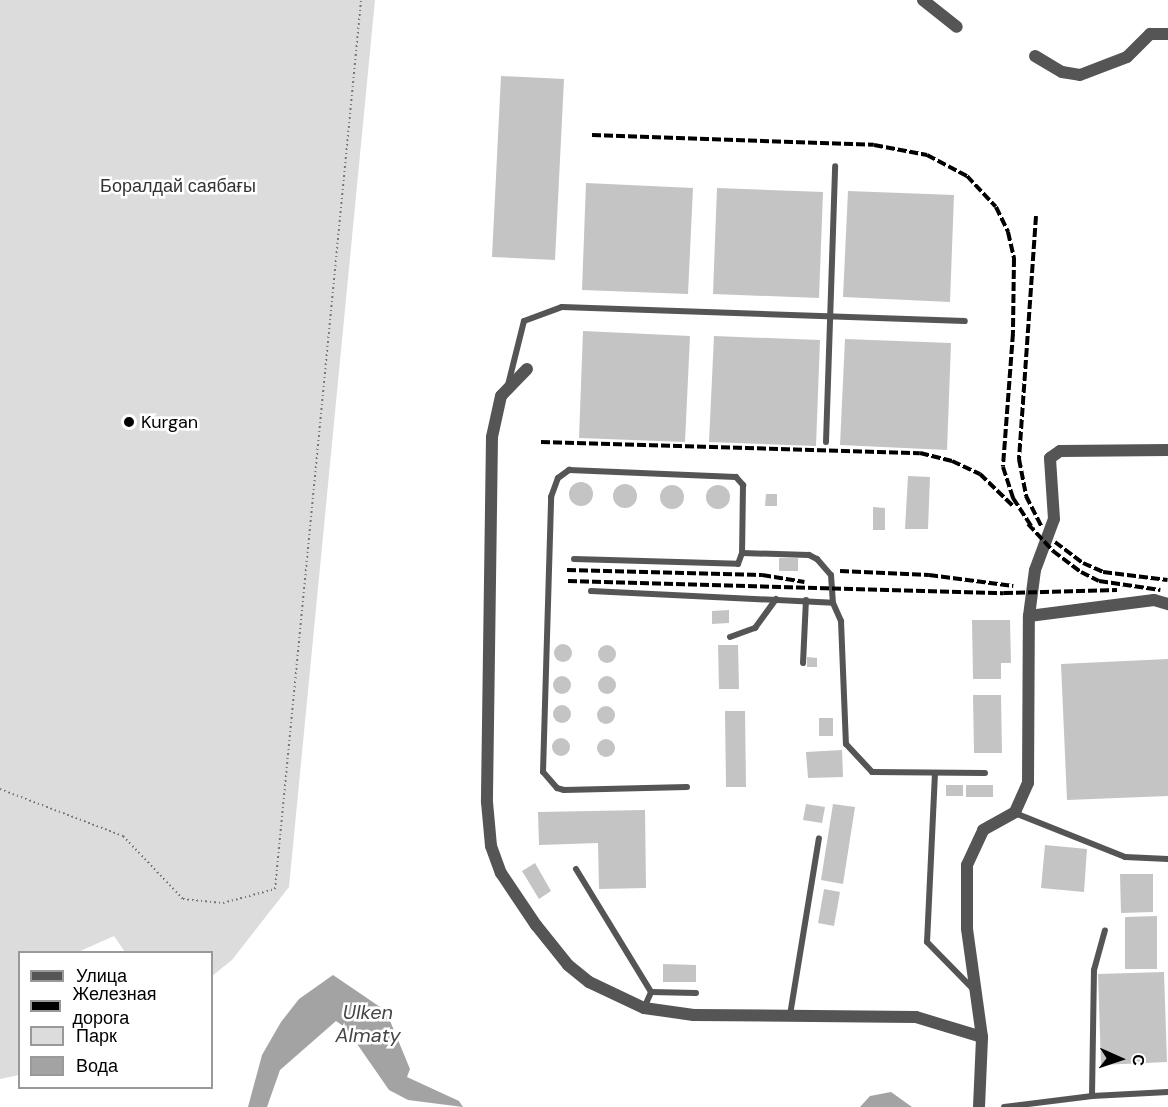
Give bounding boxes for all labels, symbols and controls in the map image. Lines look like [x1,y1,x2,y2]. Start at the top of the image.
park label: Боралдай саябағы [100,175,256,197]
place label: Kurgan [141,411,198,433]
marker: Kurgan [122,415,136,429]
legend [18,951,213,1089]
text: Улица [76,964,127,988]
text: Железная дорога [73,982,156,1030]
water label: Ulken Almaty [335,1000,401,1047]
text: Парк [76,1024,117,1048]
north arrow [1090,1029,1150,1089]
text: Вода [76,1054,118,1078]
text: С [1128,1054,1149,1066]

